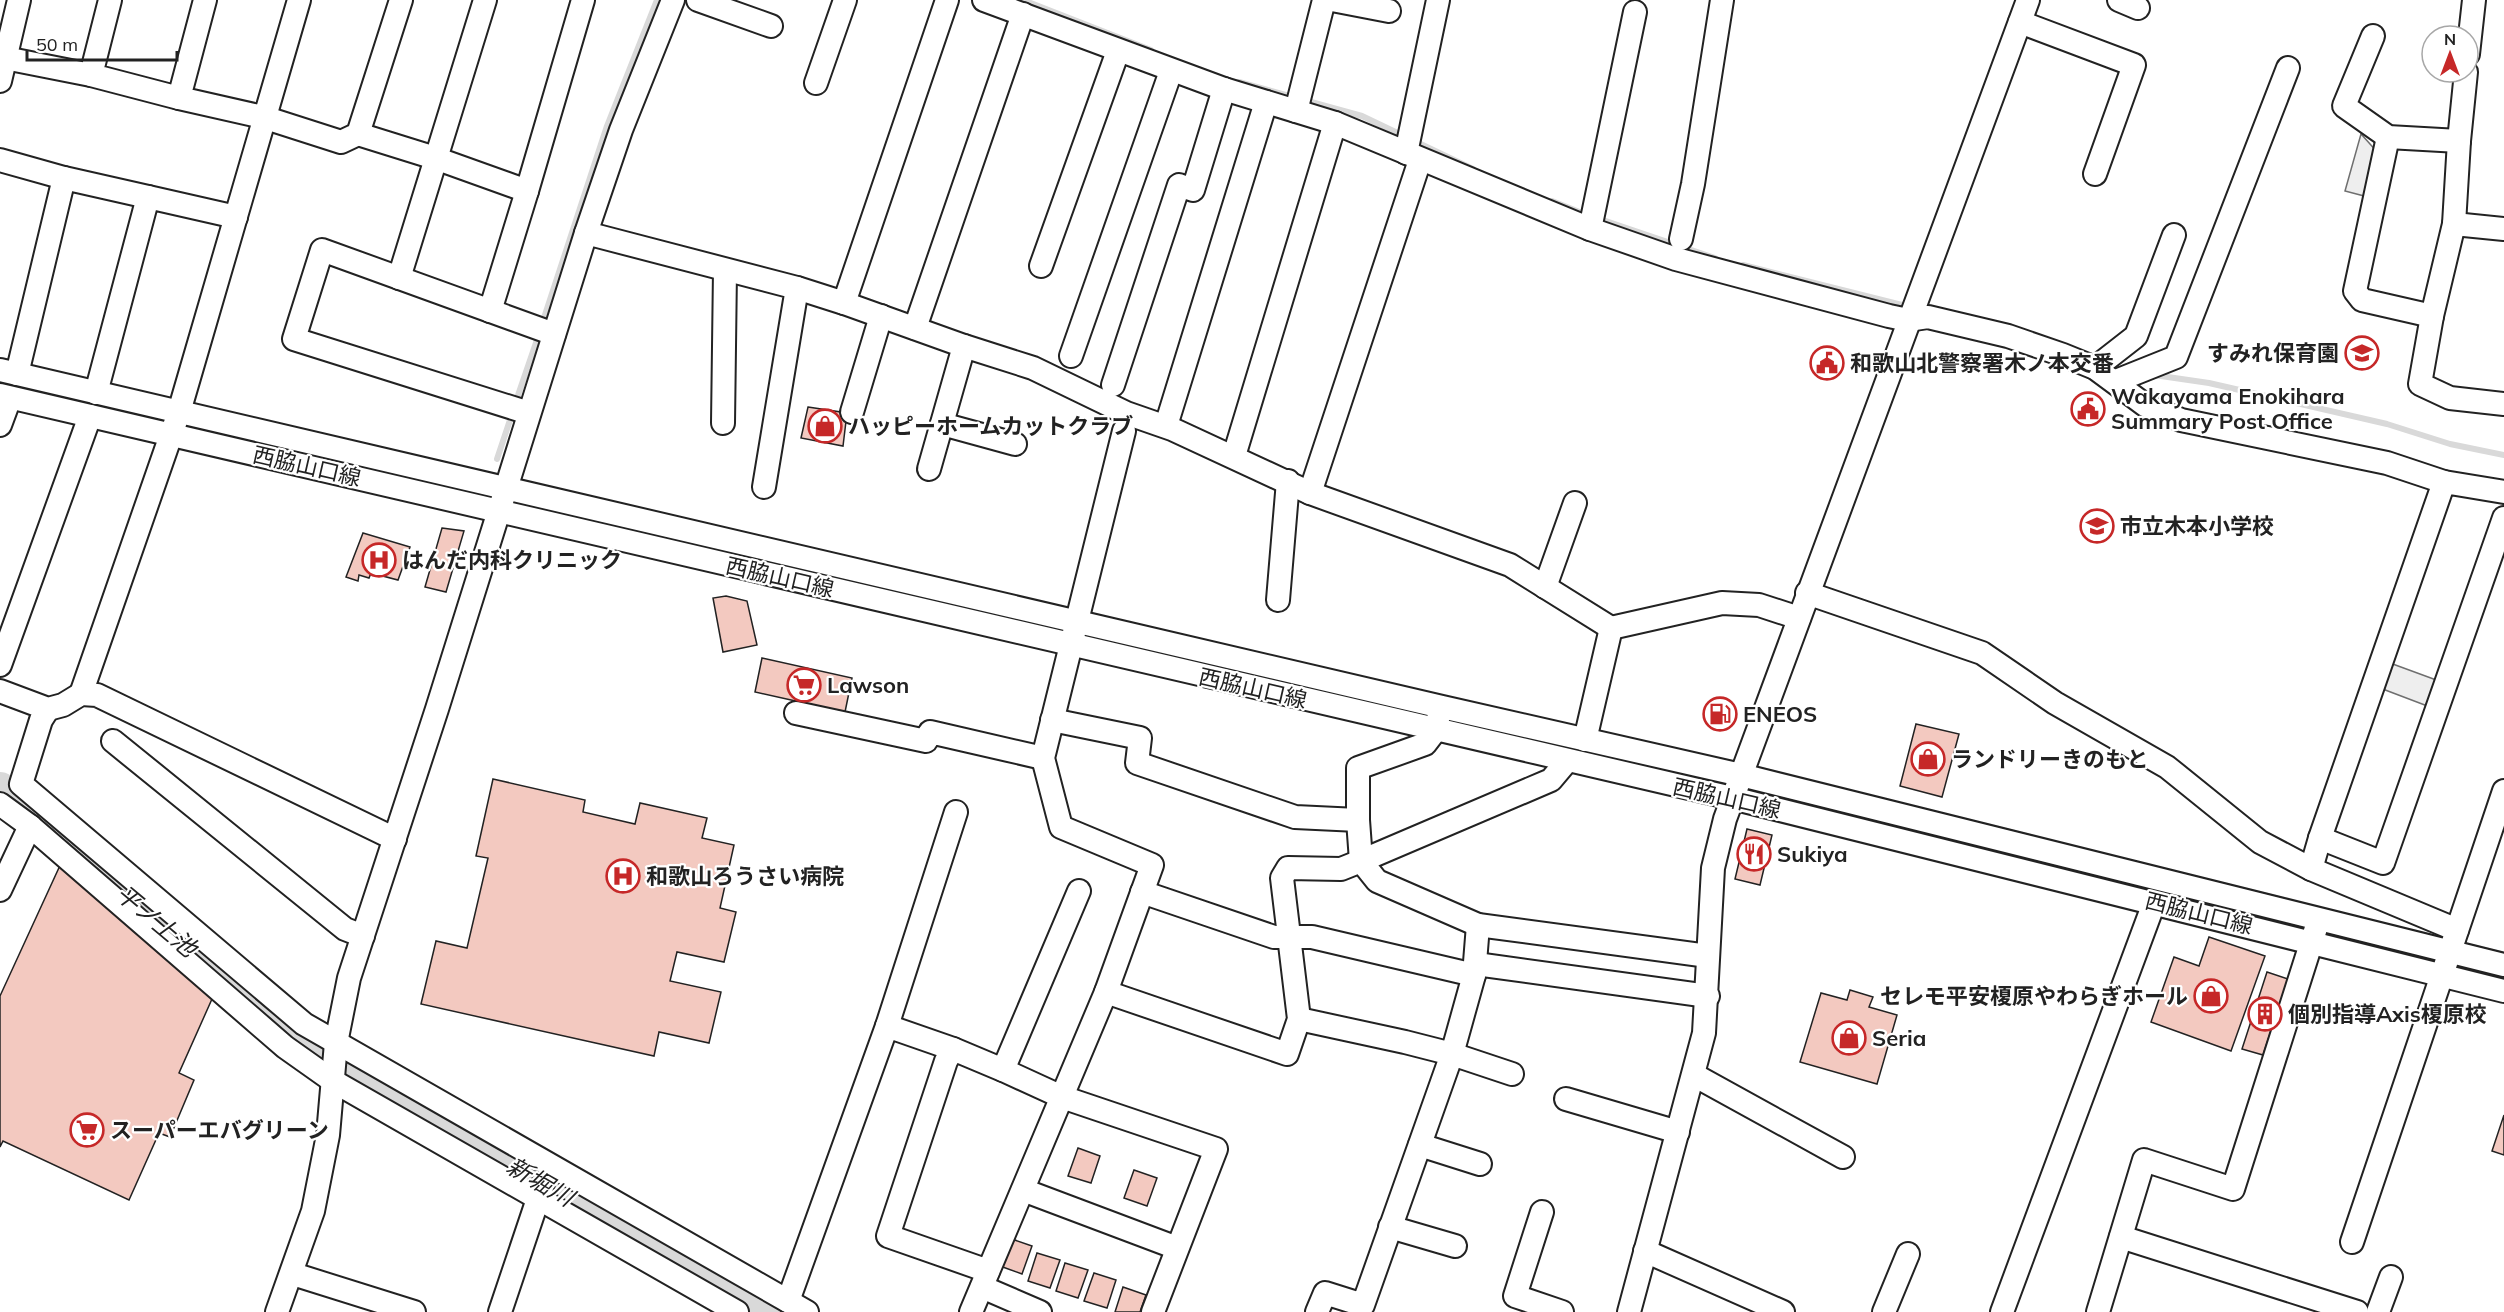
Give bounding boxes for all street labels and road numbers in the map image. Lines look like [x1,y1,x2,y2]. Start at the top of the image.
street label: 西脇山口線 [250,440,364,492]
street label: 西脇山口線 [723,551,837,603]
street label: 西脇山口線 [1196,662,1310,714]
street label: 西脇山口線 [1670,772,1784,824]
street label: 西脇山口線 [2142,886,2256,940]

